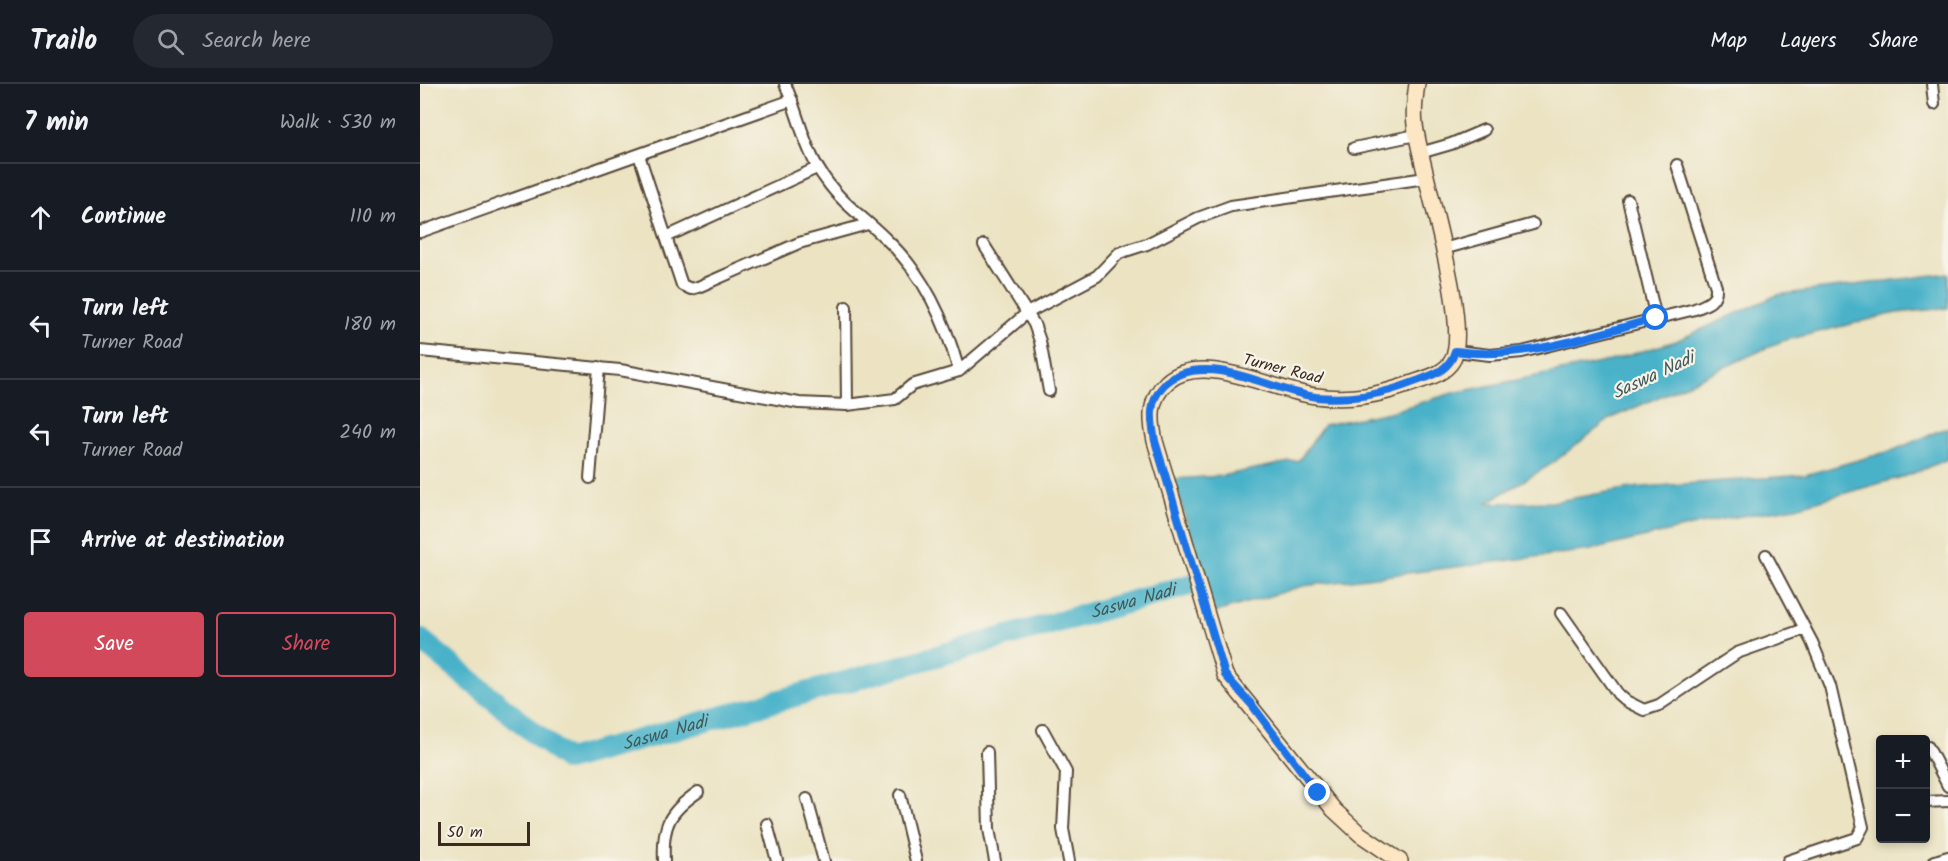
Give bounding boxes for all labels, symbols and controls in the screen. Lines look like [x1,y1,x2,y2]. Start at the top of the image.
search box [133,14,553,68]
text: Trailo [30,19,97,64]
text: Search here [202,24,311,59]
icon: search [154,25,187,58]
text: Map [1710,25,1747,58]
text: Layers [1780,25,1836,58]
text: Share [1869,25,1918,58]
text: 7 min [24,102,89,144]
text: Walk · 530 m [280,107,396,139]
text: Continue [81,200,166,235]
icon: ahead [24,201,57,234]
text: 110 m [350,201,396,233]
text: Turn left [81,292,168,327]
route start [1642,304,1668,330]
icon: left [24,309,57,342]
text: 180 m [344,309,396,341]
text: Turner Road [81,327,182,359]
water label: Saswa Nadi [1608,343,1703,408]
street label: Turner Road [1240,348,1326,392]
text: Turn left [81,400,168,435]
icon: left [24,417,57,450]
text: 240 m [339,417,396,449]
text: Turner Road [81,435,182,467]
text: Arrive at destination [81,524,284,559]
icon: arrive [24,525,57,558]
water label: Saswa Nadi [1087,576,1183,628]
button: Save [24,612,204,677]
button: Share [216,612,396,677]
water label: Saswa Nadi [619,707,715,760]
map controls [1876,735,1930,843]
button: + [1876,735,1930,789]
route end [1304,779,1330,805]
button: − [1876,789,1930,843]
scale bar [438,819,530,846]
text: 50 m [447,820,483,845]

